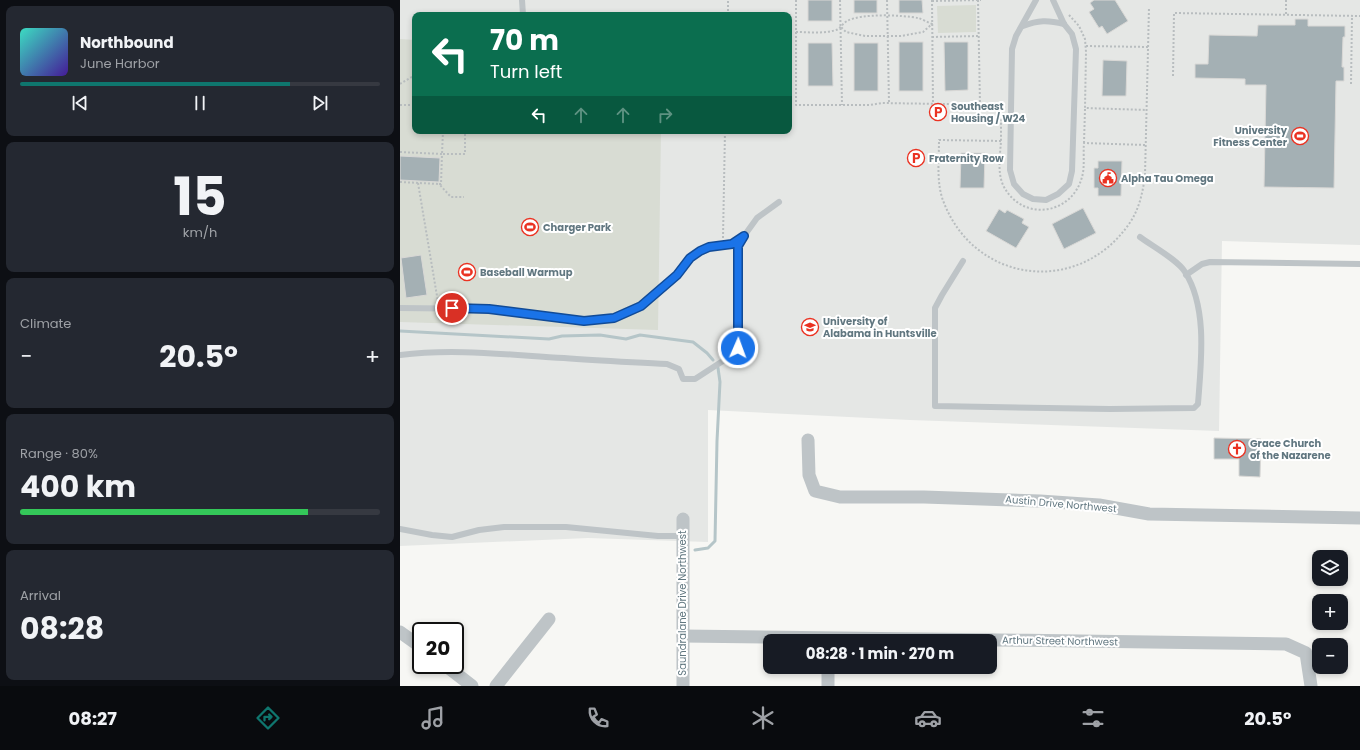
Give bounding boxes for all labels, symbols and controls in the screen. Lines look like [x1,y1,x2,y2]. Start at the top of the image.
text: 70 m [490,21,559,60]
icon: left [424,28,476,80]
text: Northbound [80,32,174,53]
text: June Harbor [80,54,160,73]
text: Turn left [490,59,562,84]
icon: previous [69,92,91,114]
icon: pause [189,92,211,114]
icon: next [309,92,331,114]
place label: Southeast Housing / W24 [951,99,1025,126]
parking icon: Southeast Housing / W24 [928,102,948,122]
icon: left [528,104,550,126]
icon: ahead [570,104,592,126]
icon: ahead [612,104,634,126]
icon: right [654,104,676,126]
place label: University Fitness Center [1213,123,1288,150]
sports icon: University Fitness Center [1290,126,1310,146]
parking icon: Fraternity Row [906,148,926,168]
place label: Fraternity Row [929,151,1004,166]
text: 15 [173,160,227,233]
public building icon: Alpha Tau Omega [1098,168,1118,188]
place label: Alpha Tau Omega [1121,171,1214,186]
sports icon: Charger Park [520,217,540,237]
place label: Charger Park [543,220,612,235]
text: km/h [183,223,217,242]
sports icon: Baseball Warmup [457,262,477,282]
place label: Baseball Warmup [480,265,573,280]
pin [435,291,469,325]
icon: arrive [441,297,463,319]
text: Climate [20,314,71,333]
place label: University of Alabama in Huntsville [823,314,937,341]
school or university icon: University of Alabama in Huntsville [800,317,820,337]
position arrow [717,327,759,369]
text: 20.5° [159,335,238,378]
text: − [20,341,32,372]
text: + [365,341,380,372]
place label: Grace Church of the Nazarene [1250,436,1331,463]
church icon: Grace Church of the Nazarene [1227,439,1247,459]
text: Range · 80% [20,444,98,463]
text: 400 km [20,465,136,508]
street label: Austin Drive Northwest [1005,492,1118,516]
street label: Saundralane Drive Northwest [675,530,690,676]
map controls [1312,550,1348,674]
button: layers [1312,550,1348,586]
text: Arrival [20,586,61,605]
button: + [1312,594,1348,630]
text: 08:28 [20,607,104,650]
speed limit sign: 20 [412,622,464,674]
street label: Arthur Street Northwest [1002,632,1118,650]
button: − [1312,638,1348,674]
text: 08:28 · 1 min · 270 m [806,643,954,664]
icon: directions [254,704,282,732]
icon: music [419,704,447,732]
icon: phone [584,704,612,732]
icon: climate [749,704,777,732]
icon: car [914,704,942,732]
icon: filters [1079,704,1107,732]
text: 08:27 [69,706,117,731]
text: 20.5° [1244,706,1291,731]

